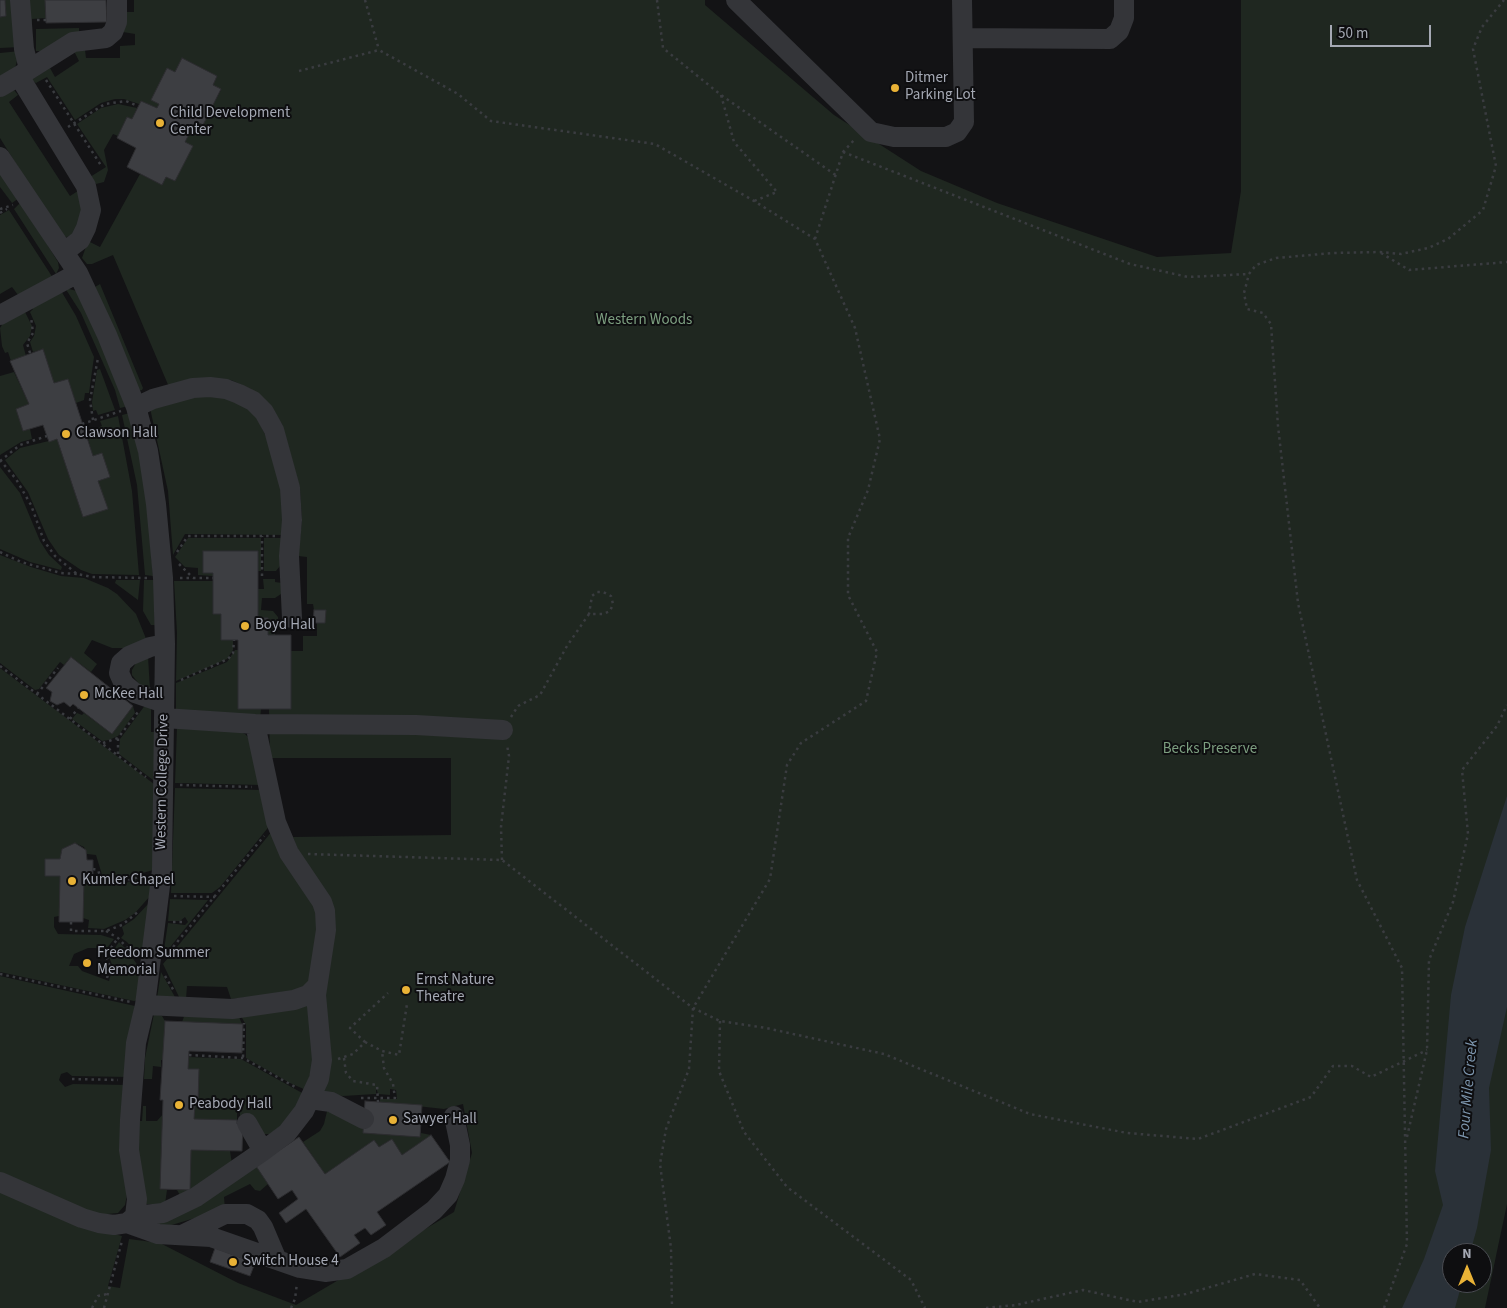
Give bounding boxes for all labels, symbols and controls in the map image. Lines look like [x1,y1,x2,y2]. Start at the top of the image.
scale bar [1332,15,1433,47]
text: 50 m [1338,23,1368,44]
place label: Ditmer Parking Lot [905,70,976,105]
marker: Ditmer Parking Lot [889,82,901,94]
place label: Child Development Center [170,105,290,140]
marker: Child Development Center [154,117,166,129]
park label: Western Woods [596,312,692,330]
place label: Clawson Hall [76,425,157,443]
marker: Clawson Hall [60,428,72,440]
place label: Boyd Hall [255,617,315,635]
marker: Boyd Hall [239,620,251,632]
place label: McKee Hall [94,686,163,704]
marker: McKee Hall [78,689,90,701]
street label: Western College Drive [153,714,173,850]
park label: Becks Preserve [1163,741,1257,759]
place label: Kumler Chapel [82,872,174,890]
marker: Kumler Chapel [66,875,78,887]
place label: Freedom Summer Memorial [97,945,210,980]
marker: Freedom Summer Memorial [81,957,93,969]
place label: Ernst Nature Theatre [416,972,494,1007]
marker: Ernst Nature Theatre [400,984,412,996]
water label: Four Mile Creek [1455,1039,1483,1139]
place label: Peabody Hall [189,1096,272,1114]
marker: Peabody Hall [173,1099,185,1111]
place label: Sawyer Hall [403,1111,477,1129]
marker: Sawyer Hall [387,1114,399,1126]
north arrow [1442,1243,1492,1293]
text: N [1462,1244,1472,1264]
place label: Switch House 4 [243,1253,339,1271]
marker: Switch House 4 [227,1256,239,1268]

